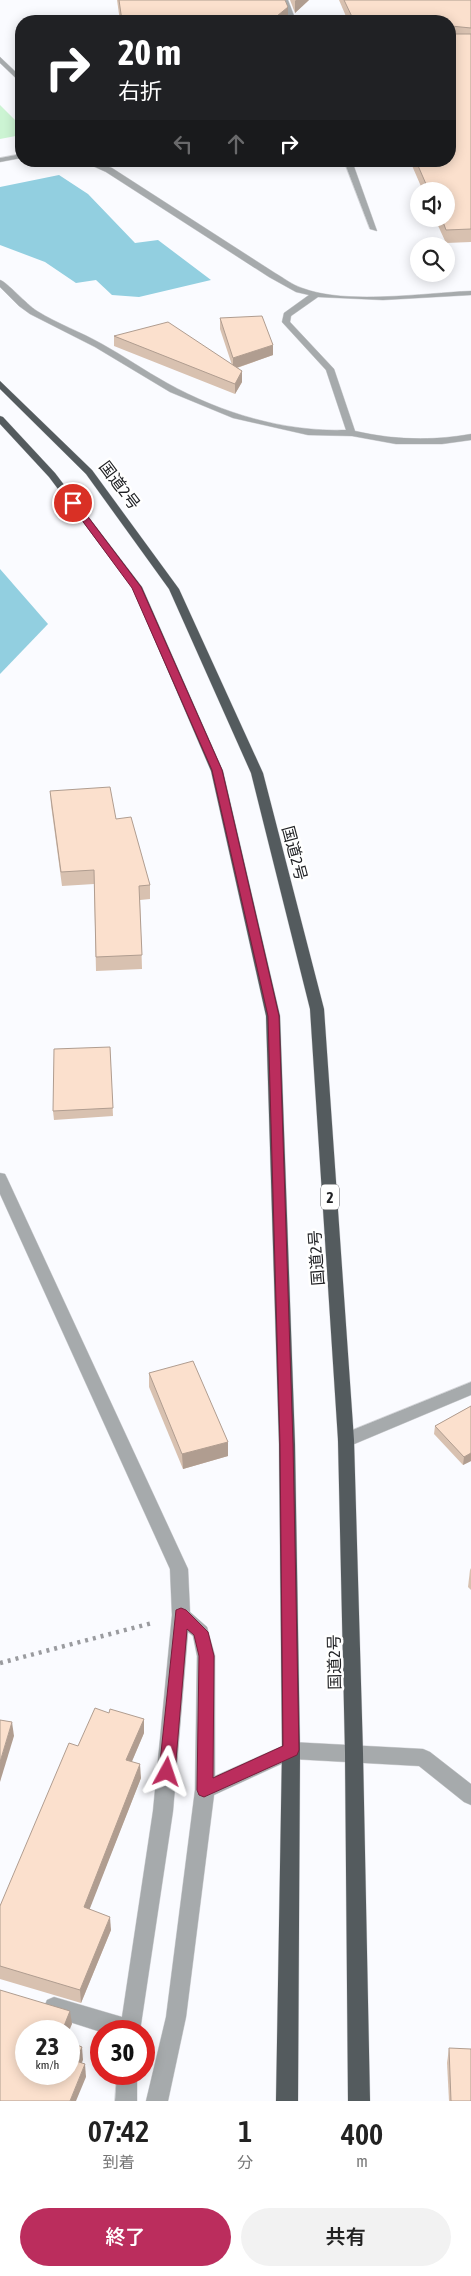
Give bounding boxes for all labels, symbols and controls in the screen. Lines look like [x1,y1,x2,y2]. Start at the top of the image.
text: 20 m [118,32,181,72]
icon: right [35,35,100,100]
text: 右折 [118,78,162,104]
icon: left [169,130,197,158]
icon: ahead [222,130,250,158]
icon: right [275,130,303,158]
map controls [410,182,455,282]
button: sound [410,182,455,227]
button: search [410,237,455,282]
street label: 国道2号 [96,457,144,513]
pin [52,482,94,524]
icon: arrive [59,489,87,517]
street label: 国道2号 [279,824,311,882]
road number: 2 [321,1184,339,1210]
street label: 国道2号 [305,1230,327,1286]
street label: 国道2号 [325,1634,343,1690]
position arrow [140,1745,192,1797]
speed limit sign: 30 [90,2020,155,2085]
text: 23 [36,2032,59,2060]
text: km/h [36,2058,59,2072]
text: 07:42 [88,2114,149,2148]
text: 1 [238,2114,252,2148]
text: 400 [341,2117,383,2151]
text: m [356,2152,368,2170]
text: 到着 [103,2153,135,2171]
text: 分 [237,2153,253,2171]
button: 終了 [20,2208,231,2266]
button: 共有 [241,2208,451,2266]

